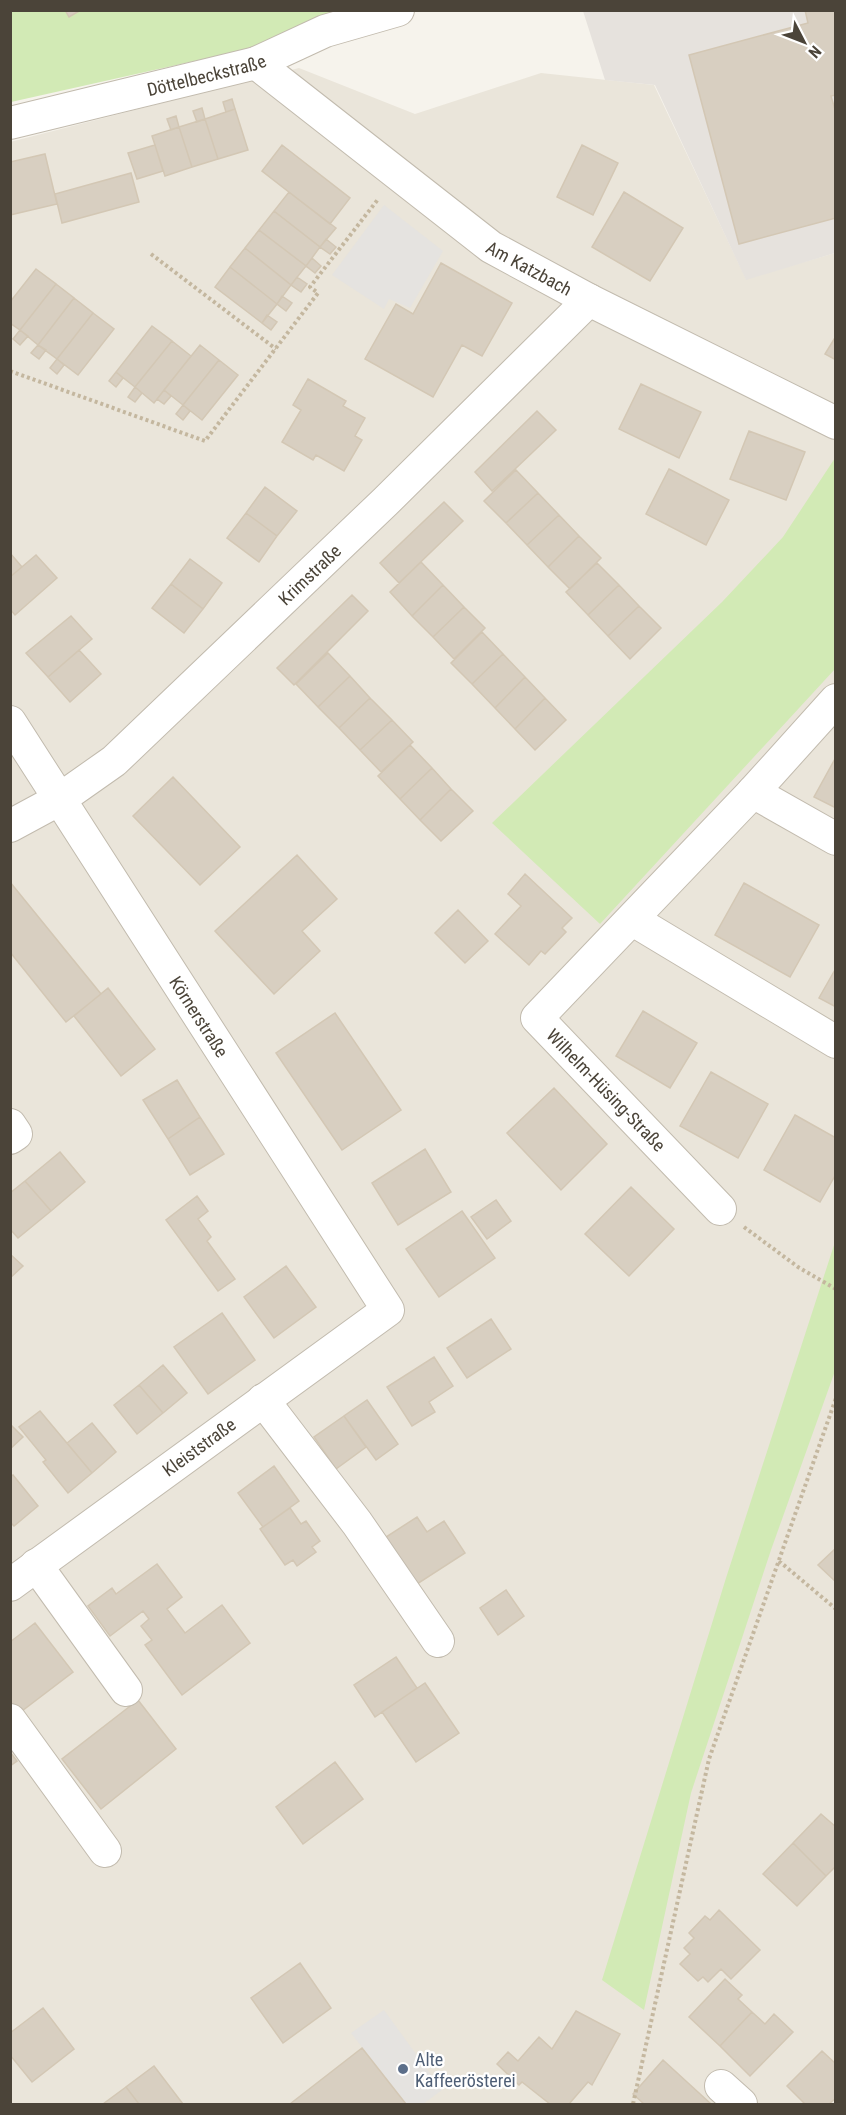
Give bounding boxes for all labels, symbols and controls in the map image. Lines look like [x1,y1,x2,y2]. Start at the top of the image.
north arrow [774,12,834,72]
text: N [804,42,825,62]
street label: Döttelbeckstraße [145,49,269,100]
street label: Am Katzbach [483,236,576,299]
street label: Krimstraße [274,540,345,609]
street label: Körnerstraße [166,972,233,1061]
street label: Wilhelm-Hüsing-Straße [542,1025,670,1155]
street label: Kleiststraße [158,1413,240,1481]
place label: Alte Kaffeerösterei [415,2049,516,2091]
marker: Alte Kaffeerösterei [396,2062,410,2076]

